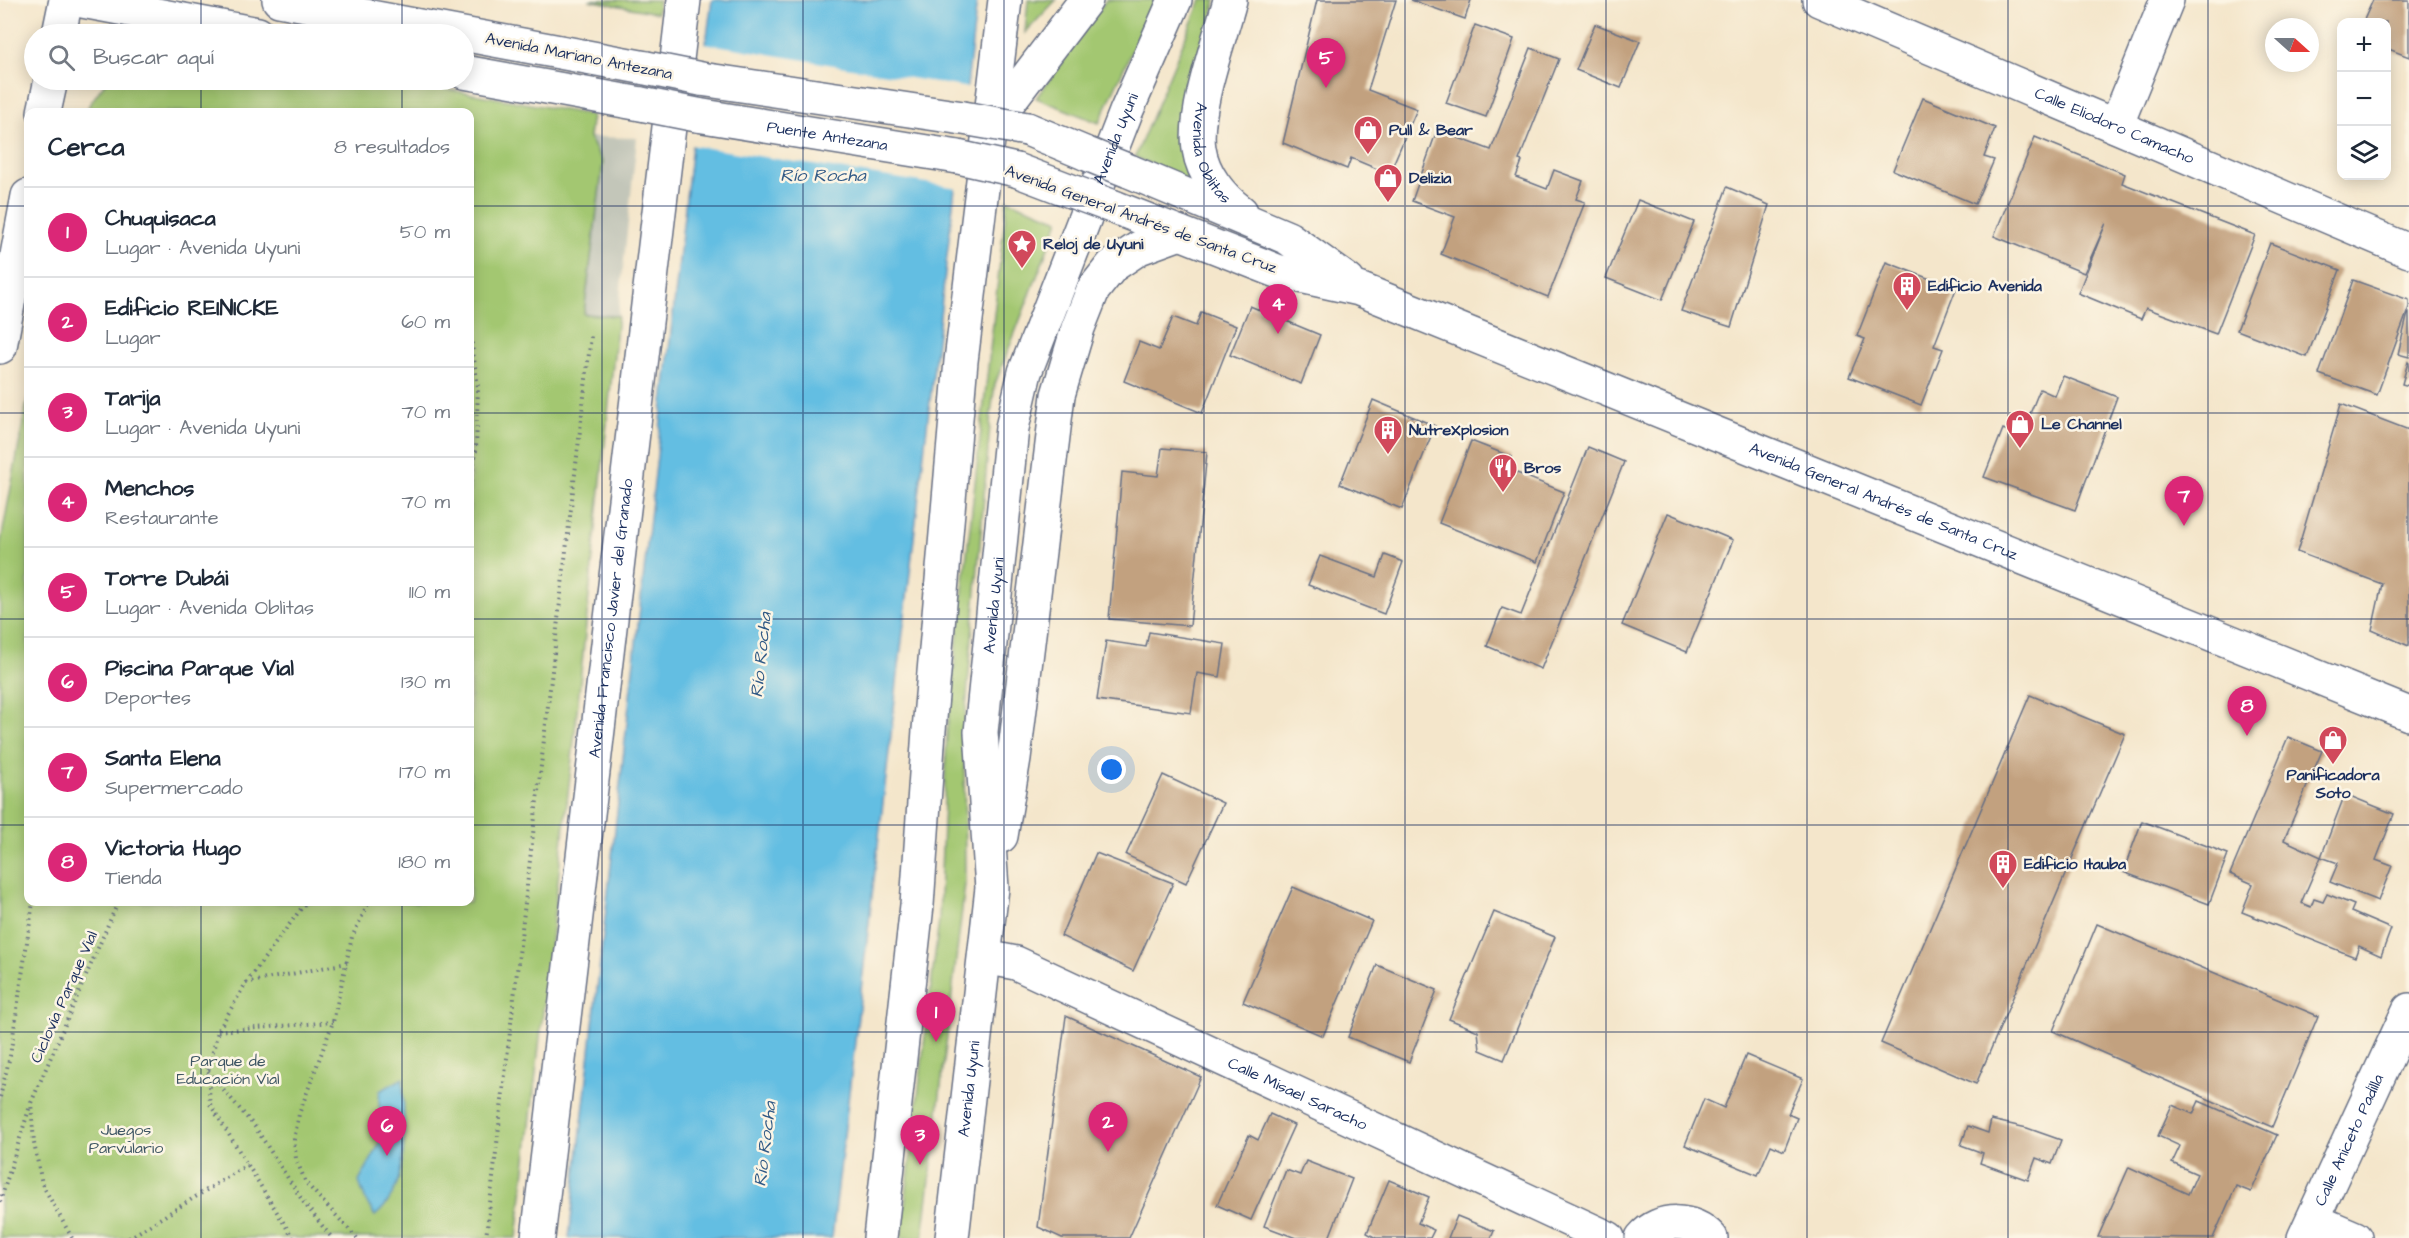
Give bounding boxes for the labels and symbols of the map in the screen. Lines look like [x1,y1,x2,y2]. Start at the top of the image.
north arrow [2265,18,2319,72]
street label: Avenida Mariano Antezana [484,27,674,85]
pin: 5 [1306,38,1346,88]
street label: Calle Eliodoro Camacho [2031,82,2198,169]
street label: Avenida Uyuni [1088,89,1144,188]
street label: Avenida Oblitas [1187,101,1236,209]
shop icon: Pull & Bear [1352,114,1384,156]
street label: Puente Antezana [765,115,889,157]
place label: Pull & Bear [1389,119,1473,141]
street label: Avenida General Andrés de Santa Cruz [1002,159,1280,279]
shop icon: Delizia [1372,162,1404,204]
water label: Río Rocha [780,163,866,188]
place label: Delizia [1409,167,1452,189]
place icon: Reloj de Uyuni [1006,228,1038,270]
place label: Reloj de Uyuni [1043,233,1144,256]
building icon: Edificio Avenida [1891,270,1923,312]
place label: Edificio Avenida [1928,275,2043,297]
pin: 4 [1258,284,1298,334]
shop icon: Le Channel [2004,408,2036,450]
place label: Le Channel [2041,413,2122,435]
building icon: NutreXplosion [1372,414,1404,456]
place label: NutreXplosion [1409,419,1509,441]
street label: Avenida General Andrés de Santa Cruz [1746,437,2021,566]
restaurant icon: Bros [1487,452,1519,494]
place label: Bros [1524,457,1561,479]
pin: 7 [2164,476,2204,526]
street label: Avenida Francisco Javier del Granado [584,478,638,759]
street label: Avenida Uyuni [978,556,1010,655]
water label: Río Rocha [744,610,778,699]
pin: 8 [2228,686,2266,736]
shop icon: Panificadora Soto [2317,724,2349,766]
your location [1097,755,1126,784]
place label: Panificadora Soto [2286,764,2380,804]
building icon: Edificio Itauba [1987,848,2019,890]
place label: Edificio Itauba [2024,853,2127,875]
street label: Ciclovía Parque Vial [25,928,103,1066]
pin: 1 [916,992,956,1042]
street label: Avenida Uyuni [953,1039,986,1138]
park label: Parque de Educación Vial [176,1050,280,1090]
street label: Calle Misael Saracho [1224,1052,1371,1136]
street label: Calle Aniceto Padilla [2309,1070,2389,1209]
water label: Río Rocha [747,1099,783,1188]
pin: 2 [1088,1102,1128,1152]
pin: 6 [368,1106,406,1156]
pin: 3 [900,1116,940,1165]
park label: Juegos Parvulario [89,1119,163,1159]

